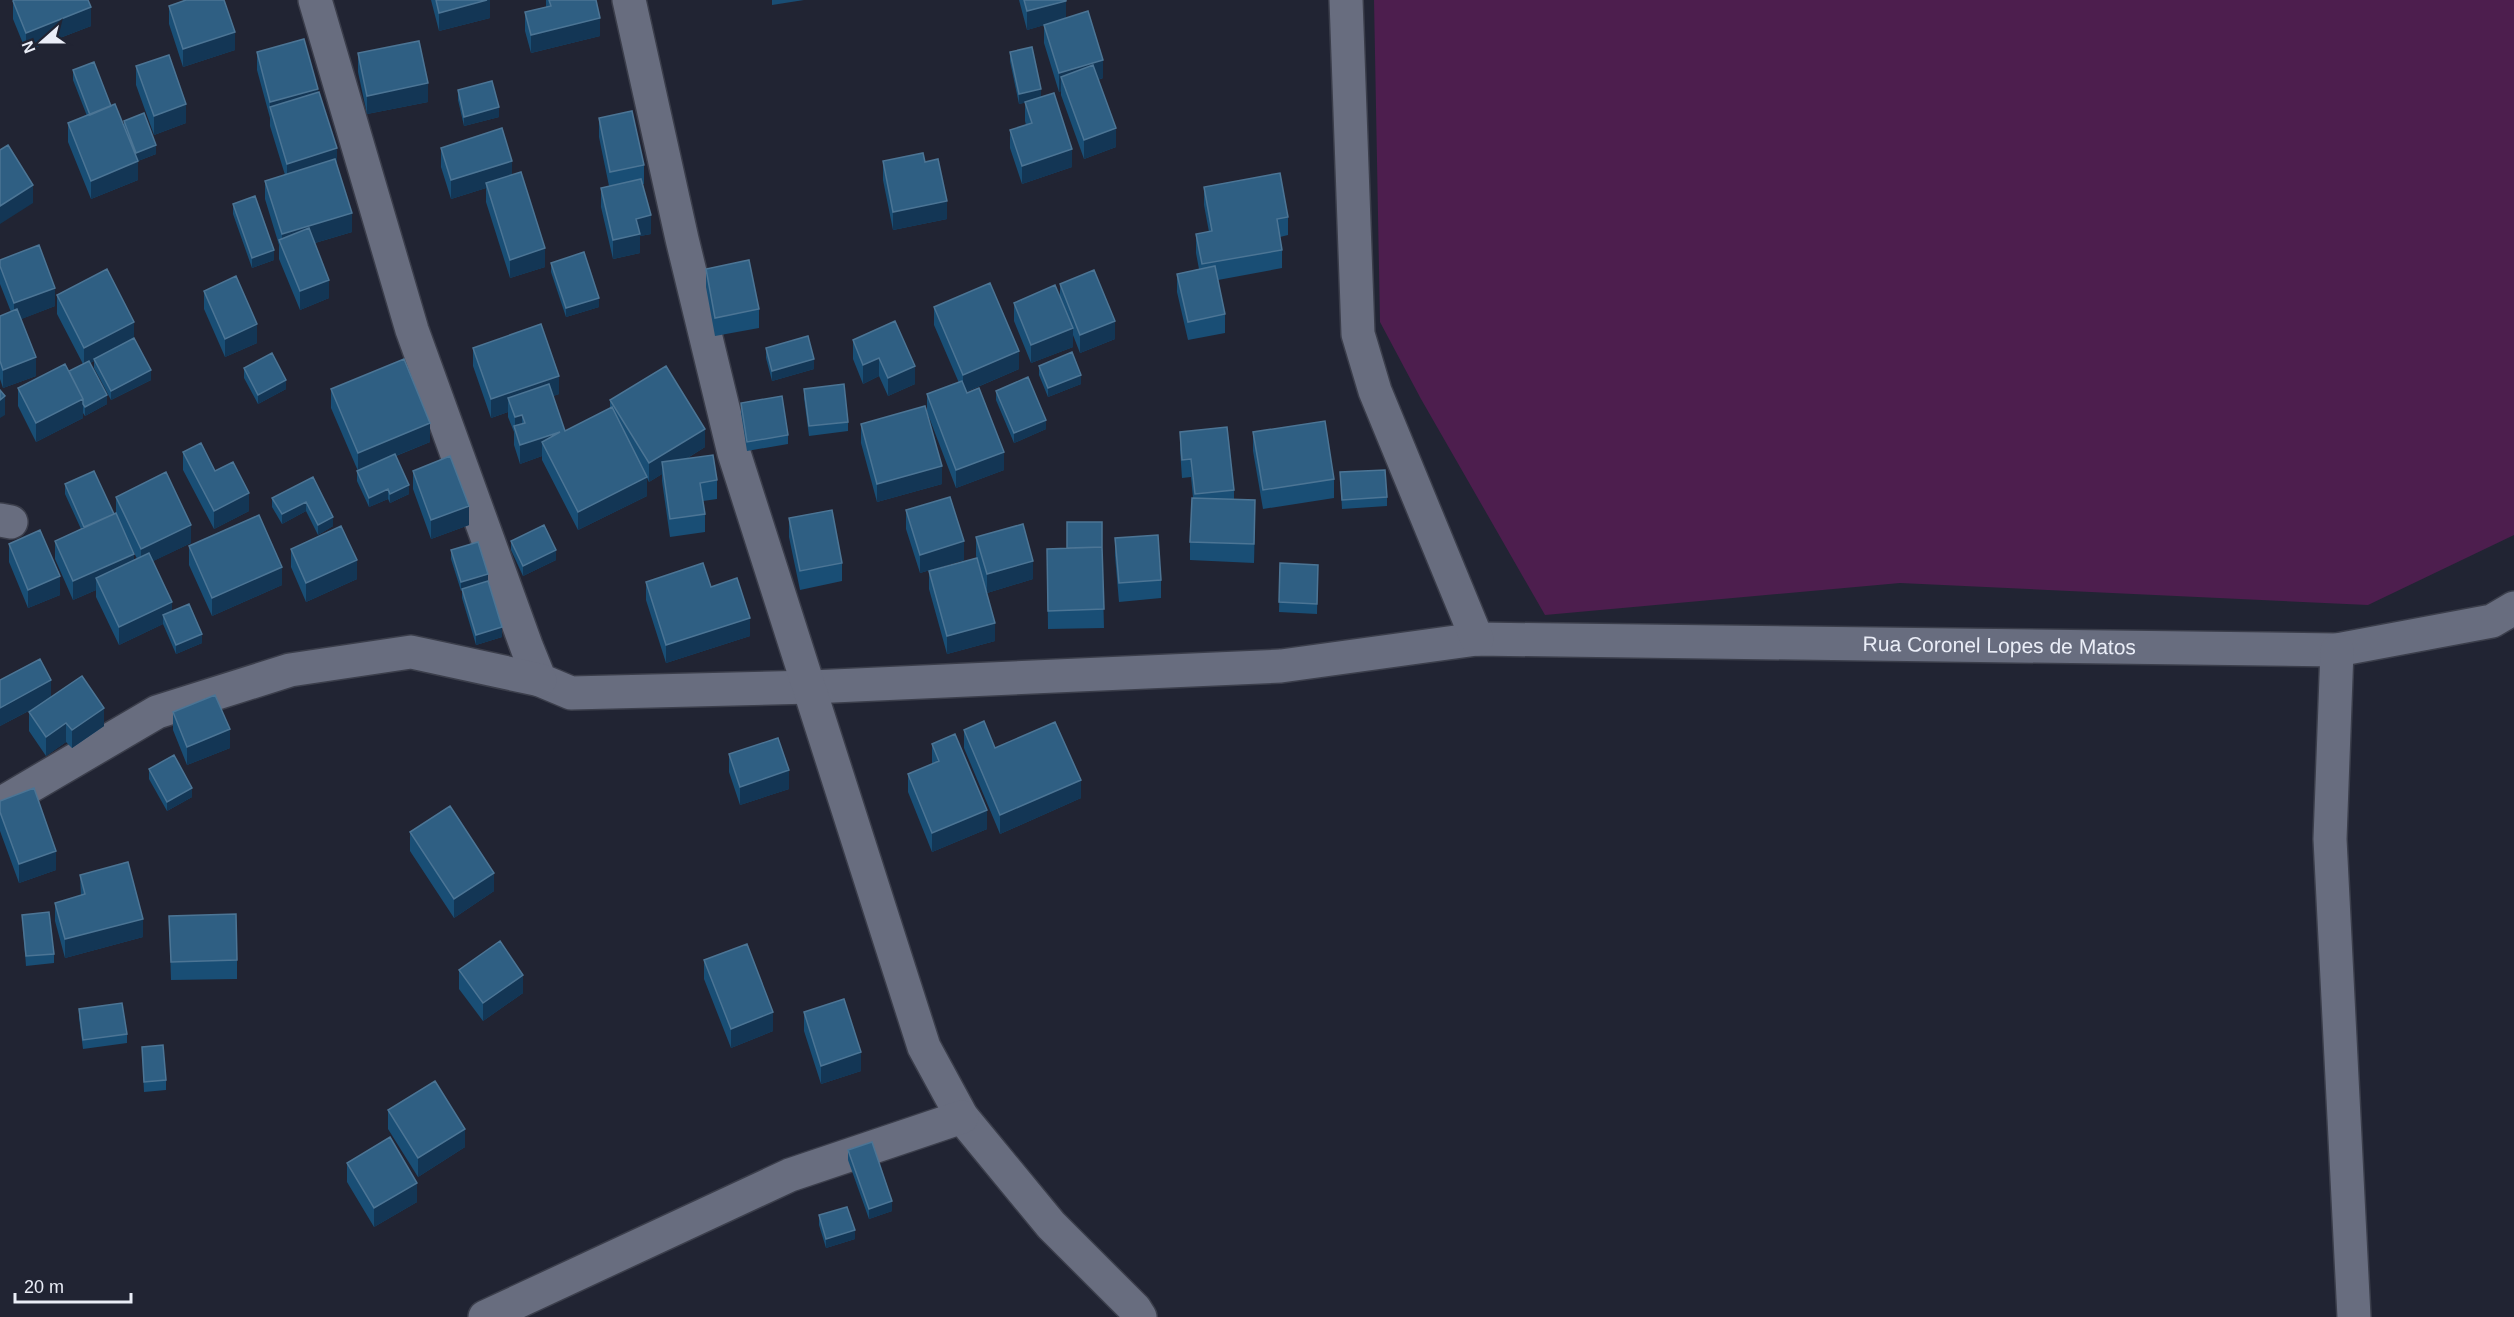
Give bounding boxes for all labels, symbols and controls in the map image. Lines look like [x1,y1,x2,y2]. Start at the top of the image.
north arrow [12,12,72,72]
text: N [18,39,38,56]
street label: Rua Coronel Lopes de Matos [1862,632,2136,658]
scale bar [15,1266,130,1304]
text: 20 m [24,1277,64,1297]

